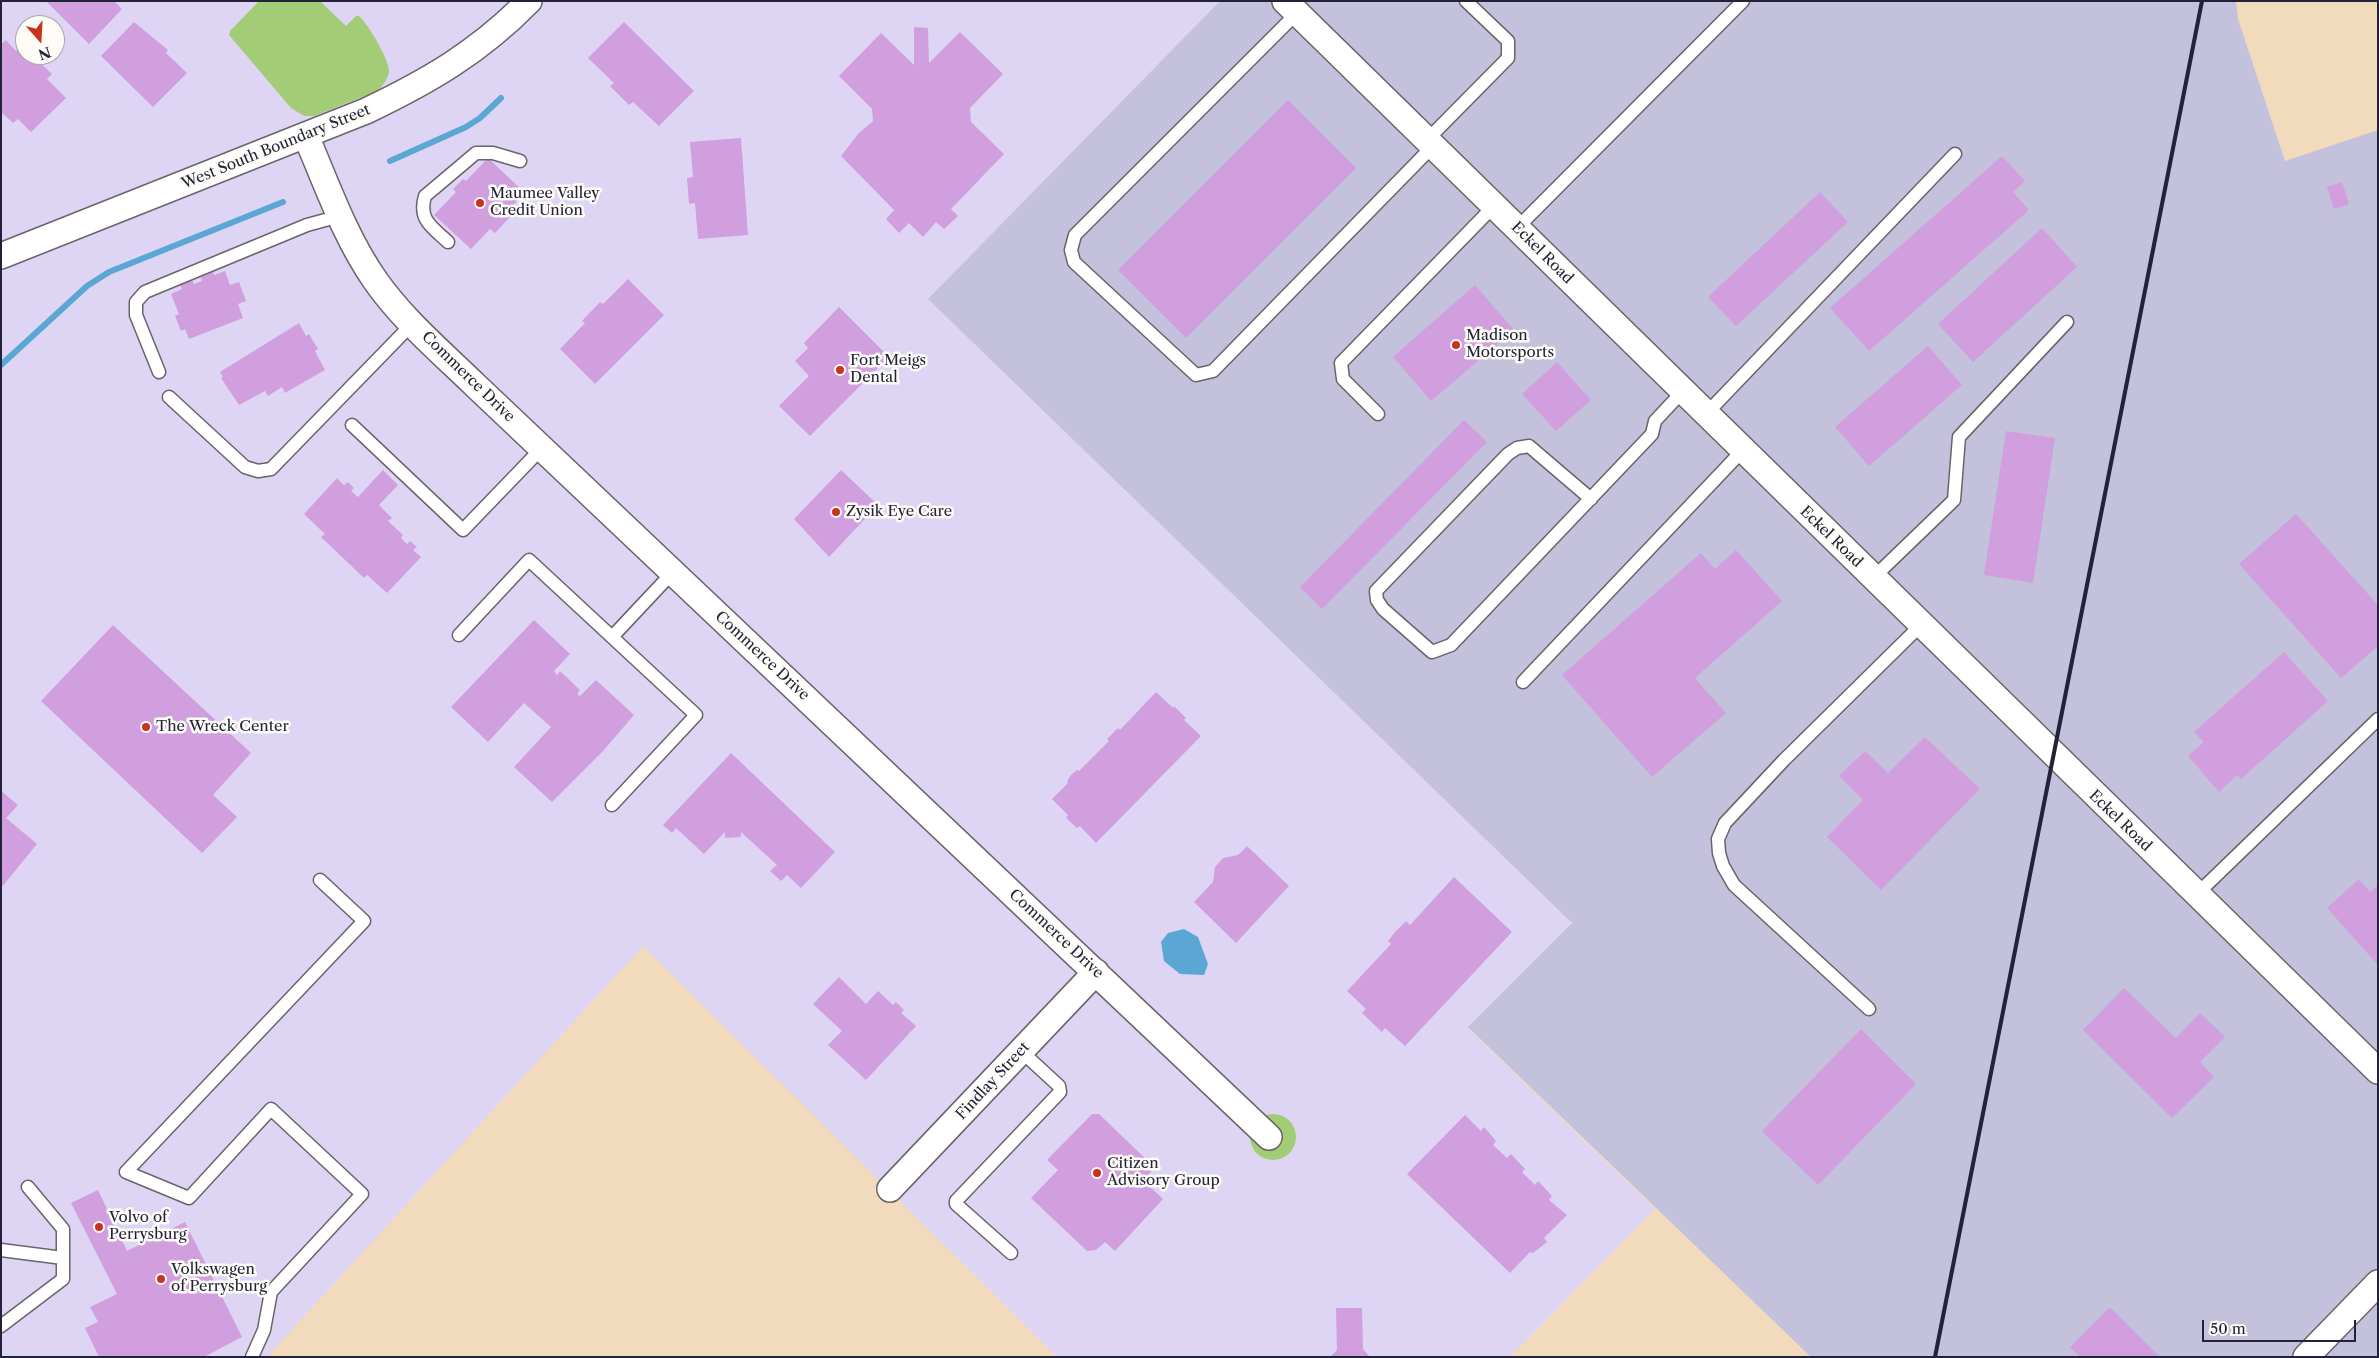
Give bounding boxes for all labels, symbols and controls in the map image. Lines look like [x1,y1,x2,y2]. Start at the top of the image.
north arrow [15,15,65,65]
text: N [36,43,53,64]
street label: West South Boundary Street [179,101,373,193]
place label: Maumee Valley Credit Union [490,185,600,220]
marker: Maumee Valley Credit Union [474,197,486,209]
street label: Eckel Road [1507,218,1577,288]
place label: Madison Motorsports [1466,327,1554,362]
street label: Commerce Drive [418,328,518,426]
marker: Madison Motorsports [1450,339,1462,351]
place label: Fort Meigs Dental [850,352,926,387]
marker: Fort Meigs Dental [834,364,846,376]
place label: Zysik Eye Care [846,503,952,521]
street label: Eckel Road [1796,503,1866,571]
marker: Zysik Eye Care [830,506,842,518]
street label: Commerce Drive [711,608,813,704]
place label: The Wreck Center [156,718,289,736]
marker: The Wreck Center [140,721,152,733]
street label: Eckel Road [2085,787,2155,855]
street label: Commerce Drive [1005,886,1107,982]
street label: Findlay Street [952,1038,1034,1124]
place label: Citizen Advisory Group [1107,1155,1220,1190]
marker: Citizen Advisory Group [1091,1167,1103,1179]
place label: Volvo of Perrysburg [109,1209,187,1244]
marker: Volvo of Perrysburg [93,1221,105,1233]
place label: Volkswagen of Perrysburg [171,1261,267,1296]
marker: Volkswagen of Perrysburg [155,1273,167,1285]
scale bar [2204,1310,2358,1342]
text: 50 m [2210,1319,2246,1338]

